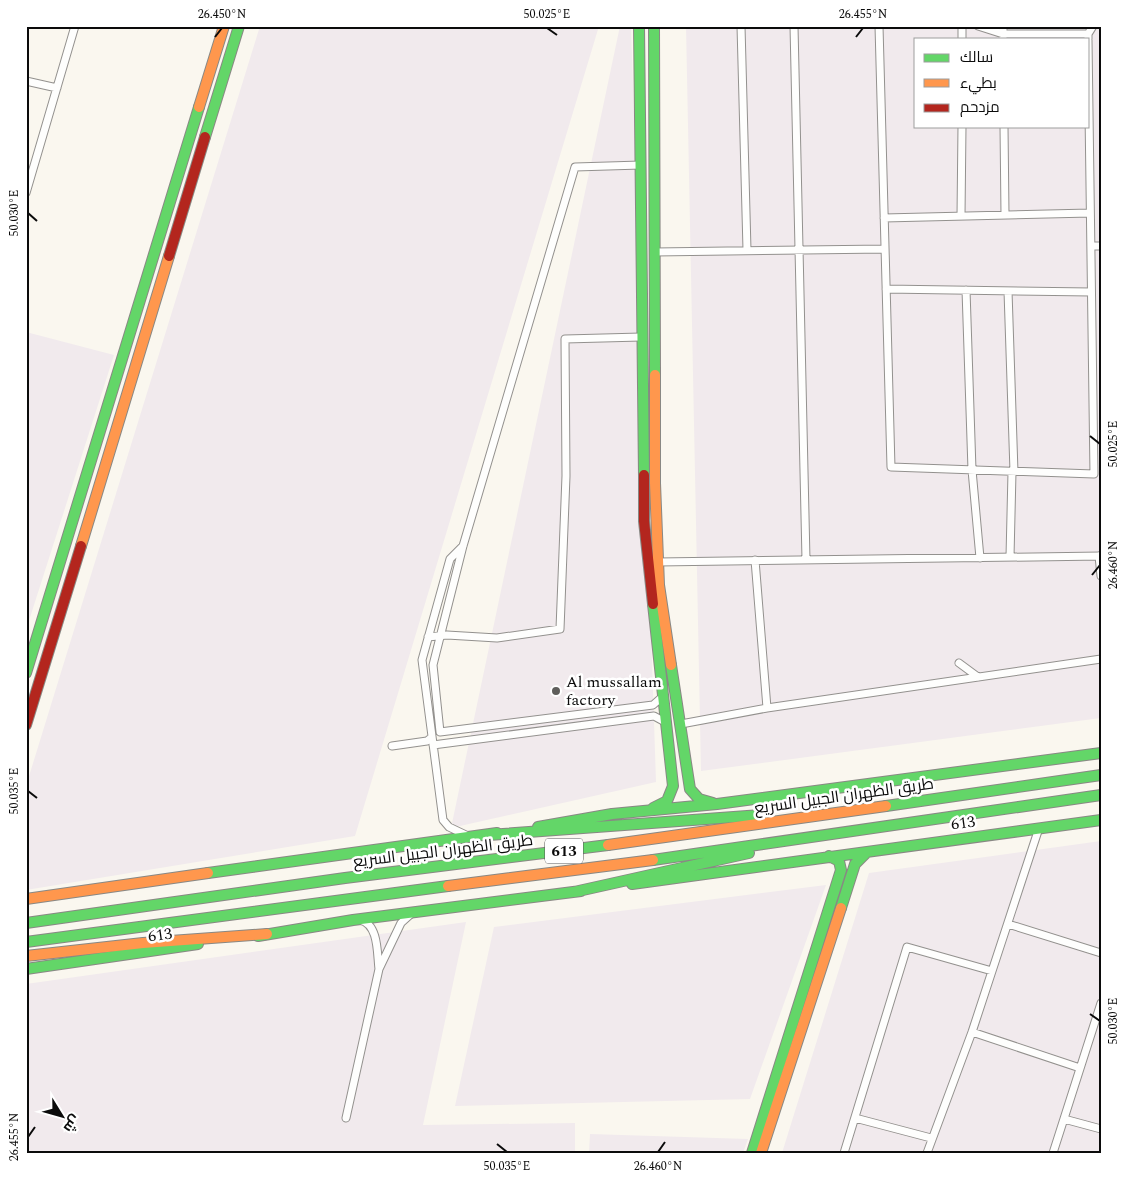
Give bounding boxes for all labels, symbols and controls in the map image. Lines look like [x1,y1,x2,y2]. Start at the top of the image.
text: 26.450°N [198,5,246,24]
text: 50.025°E [524,5,570,24]
text: 26.455°N [839,5,887,24]
legend [914,38,1090,128]
text: سالك [960,46,993,69]
text: بطيء [960,72,997,95]
text: مزدحم [960,96,1000,119]
text: 50.030°E [5,190,24,236]
text: 50.025°E [1104,421,1123,467]
text: 26.460°N [1104,541,1123,589]
place label: Al mussallam factory [566,670,662,712]
marker: Al mussallam factory [550,685,562,697]
text: 50.035°E [5,768,24,814]
street label: طريق الظهران الجبيل السريع [753,772,935,820]
street label: 613 [949,809,977,837]
street label: طريق الظهران الجبيل السريع [352,828,534,874]
road number: 613 [545,838,583,864]
street label: 613 [146,921,174,949]
text: 50.030°E [1104,998,1123,1044]
north arrow [38,1092,88,1142]
text: ش [58,1110,86,1137]
text: 26.455°N [5,1113,24,1161]
text: 50.035°E [484,1157,530,1176]
text: 26.460°N [634,1157,682,1176]

